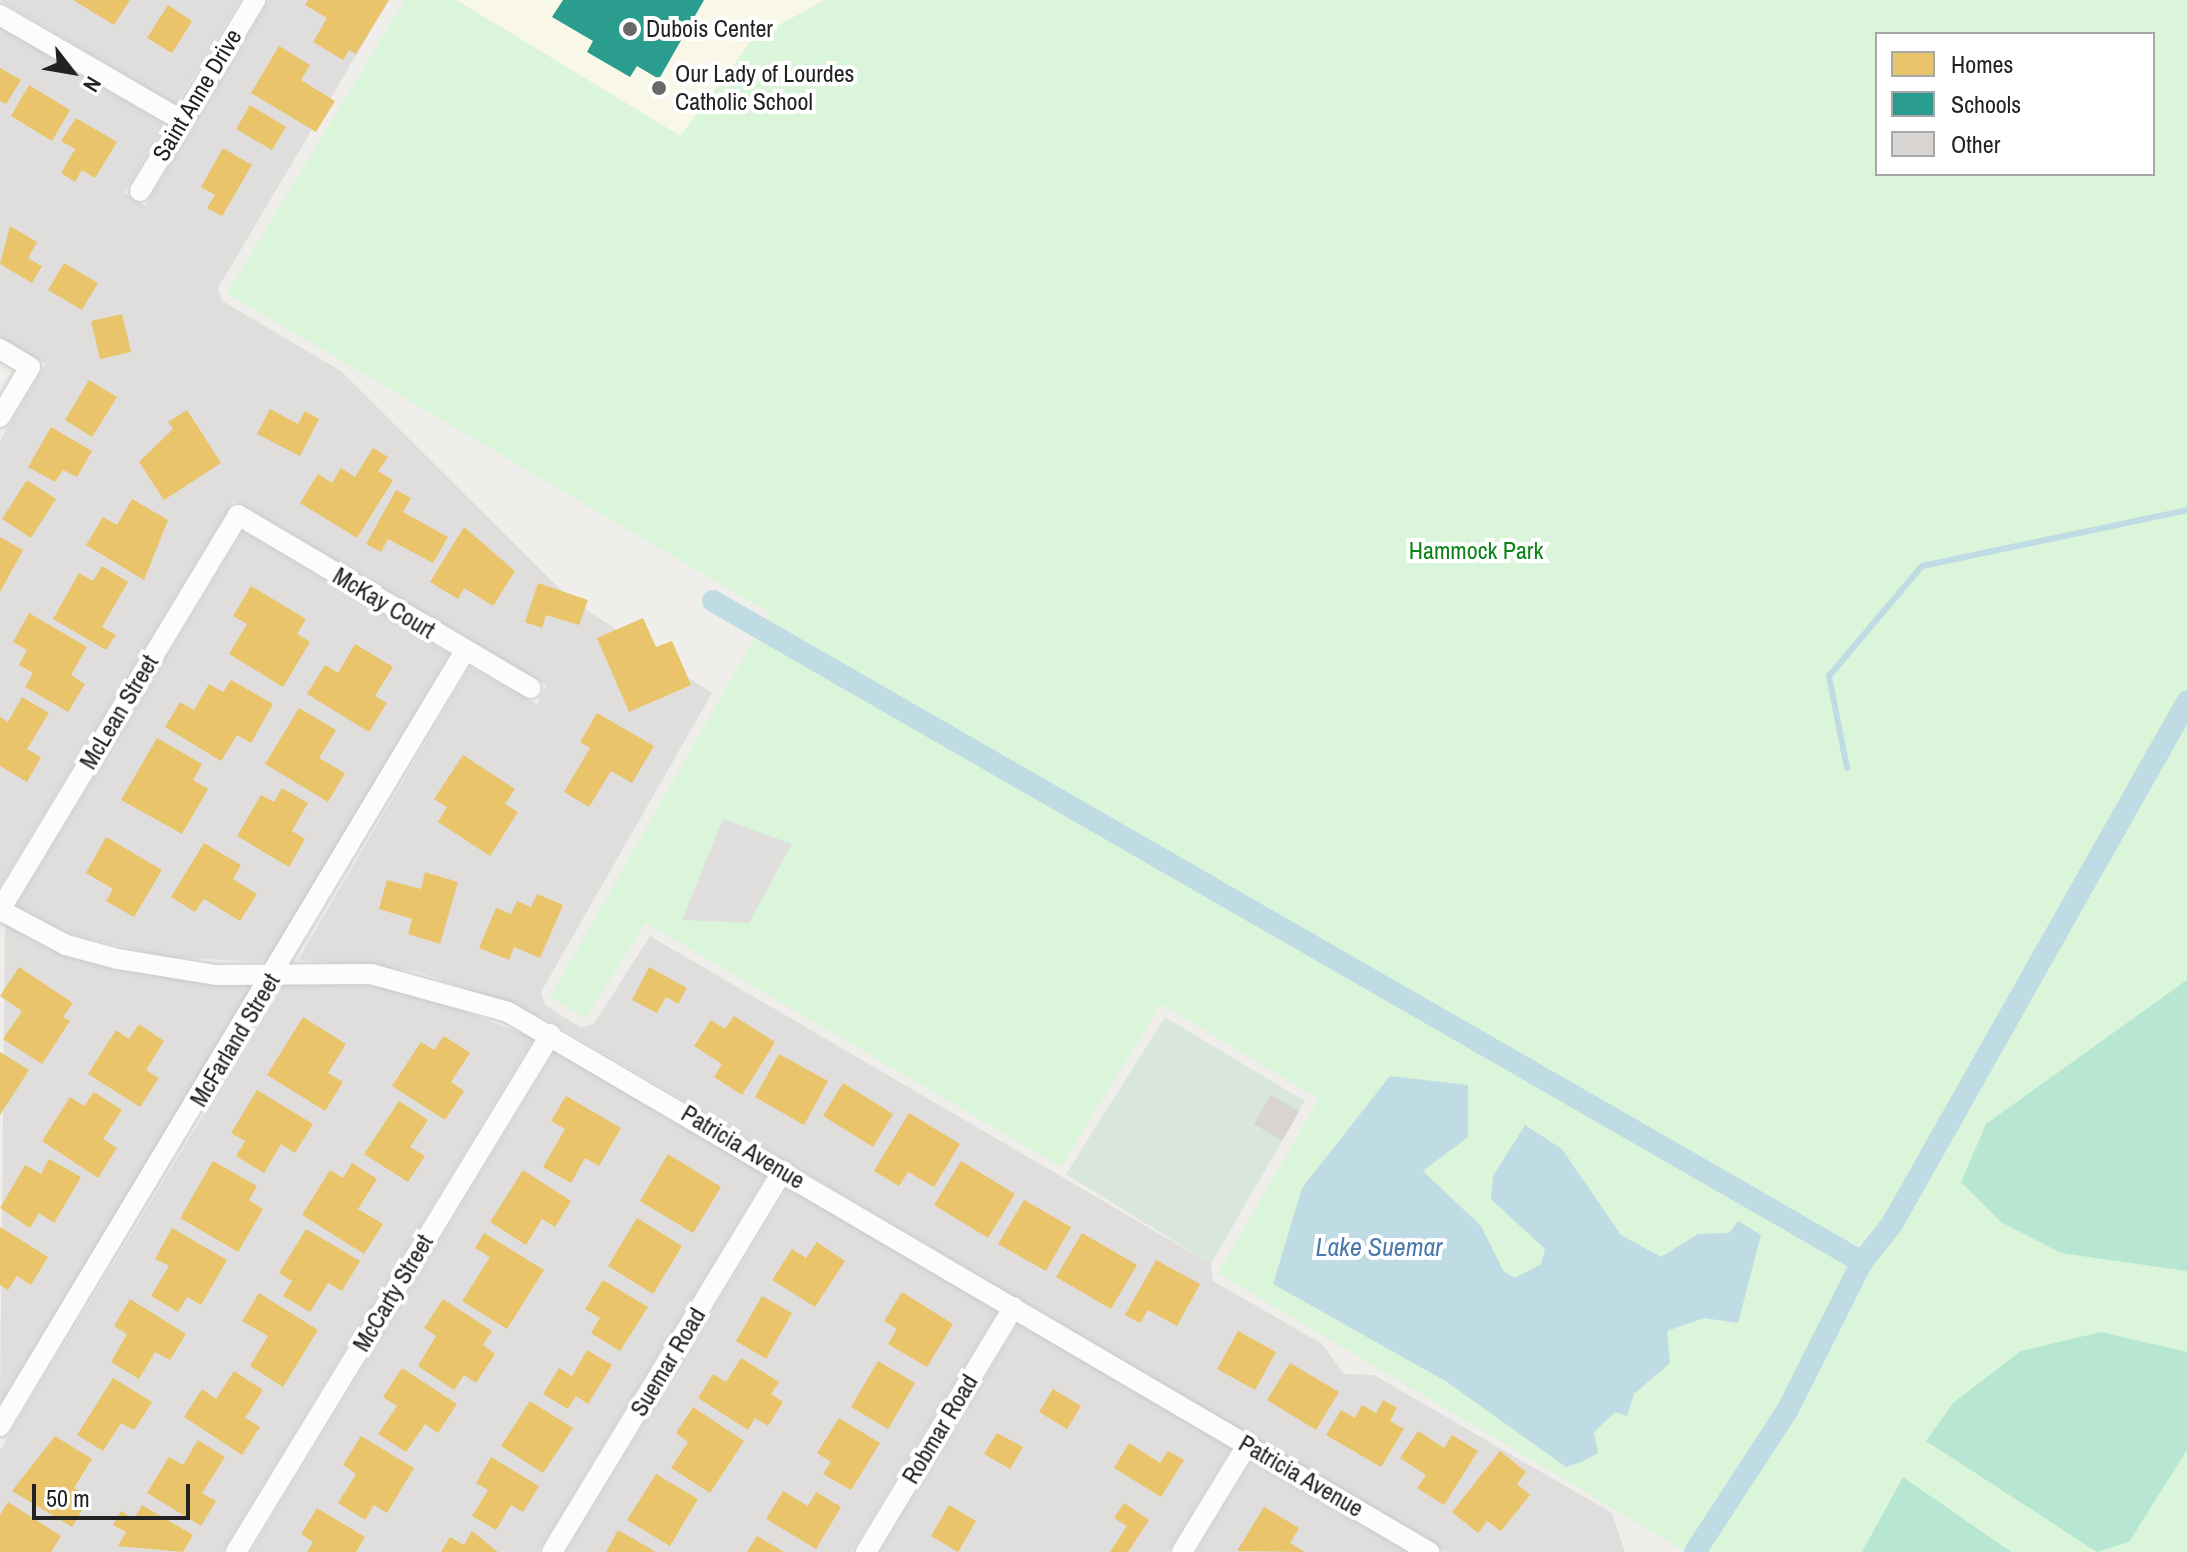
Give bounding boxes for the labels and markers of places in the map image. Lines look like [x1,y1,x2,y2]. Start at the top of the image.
place label: Dubois Center [646,15,773,43]
marker: Dubois Center [621,20,639,38]
place label: Our Lady of Lourdes Catholic School [675,60,854,116]
marker: Our Lady of Lourdes Catholic School [650,79,668,97]

